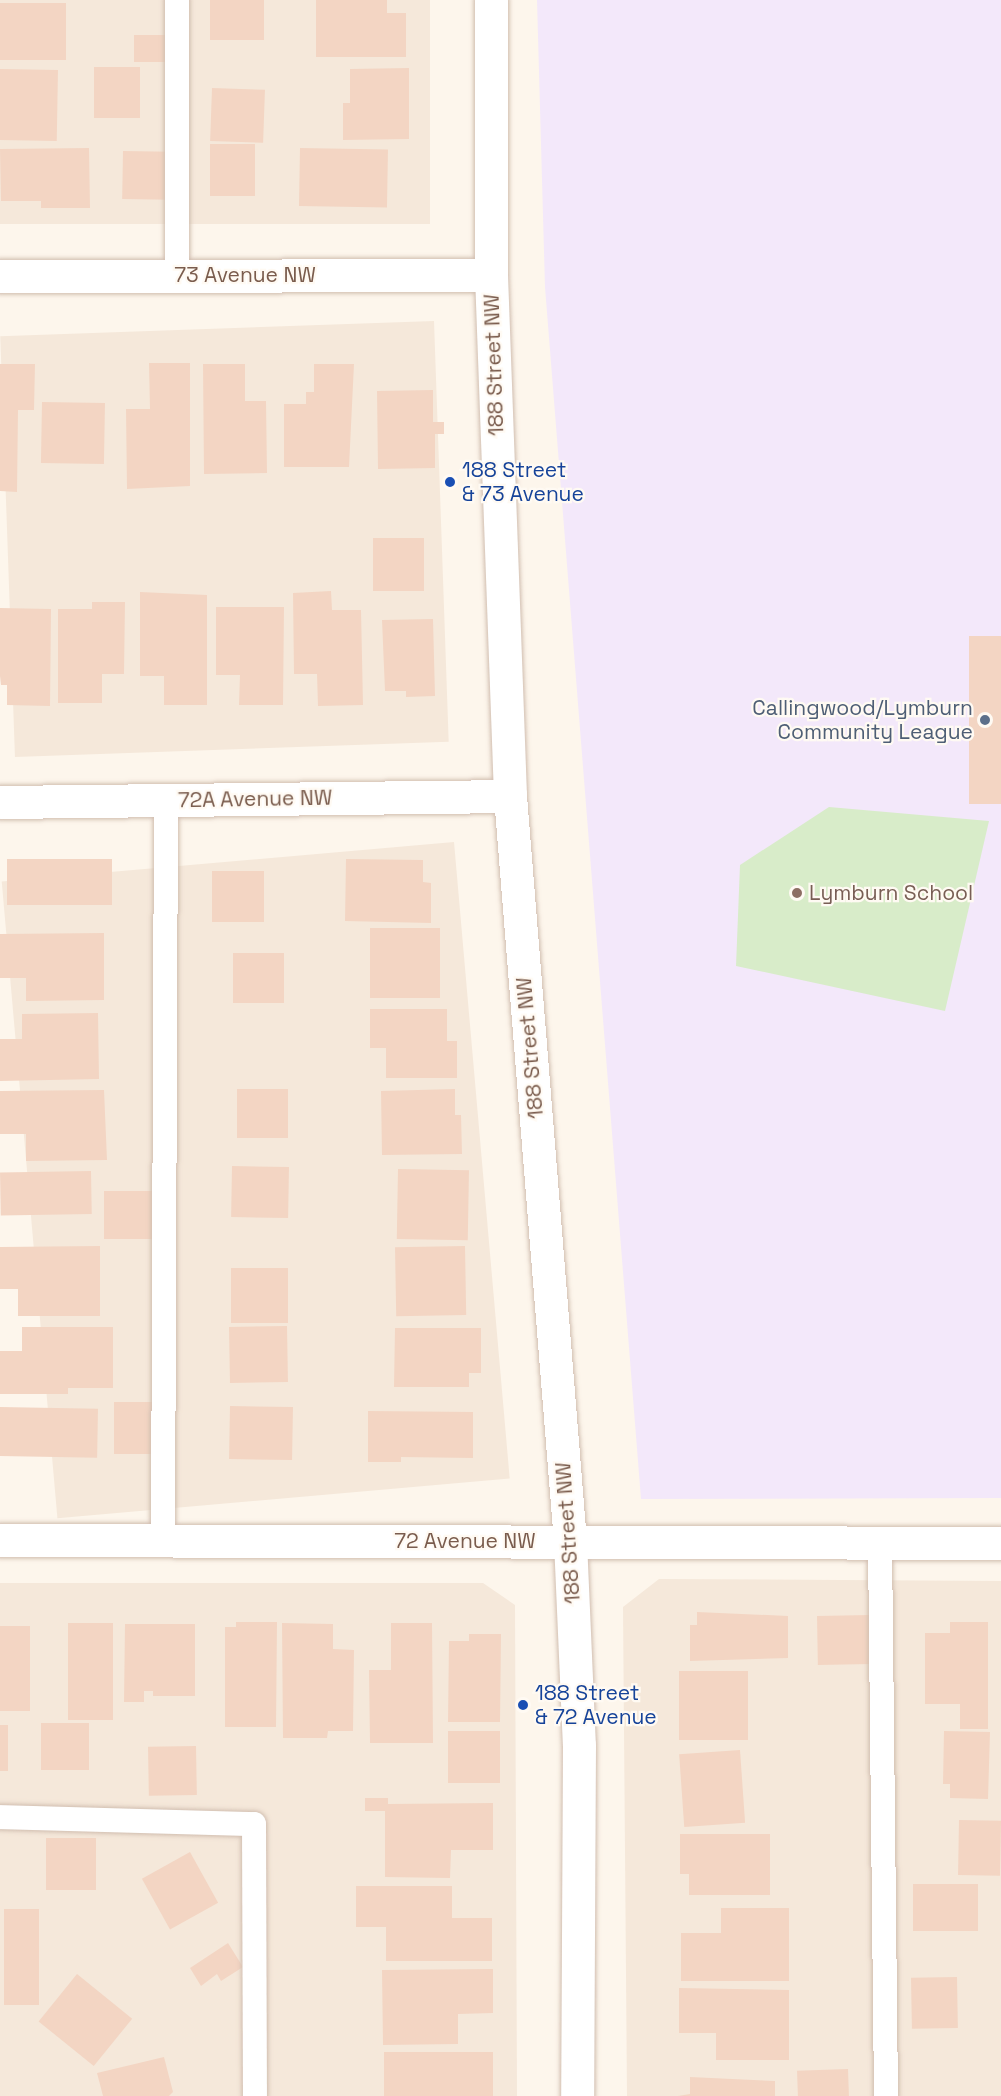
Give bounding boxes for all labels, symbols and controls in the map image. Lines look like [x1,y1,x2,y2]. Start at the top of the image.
street label: 73 Avenue NW [174,262,316,288]
street label: 188 Street NW [479,293,509,437]
place label: 188 Street & 73 Avenue [462,457,584,507]
marker: 188 Street & 73 Avenue [443,475,457,489]
place label: Callingwood/Lymburn Community League [752,695,973,745]
marker: Callingwood/Lymburn Community League [978,713,992,727]
street label: 72A Avenue NW [177,785,333,813]
place label: Lymburn School [809,880,973,906]
marker: Lymburn School [790,886,804,900]
street label: 188 Street NW [511,976,549,1120]
street label: 188 Street NW [550,1461,586,1605]
street label: 72 Avenue NW [394,1528,536,1554]
place label: 188 Street & 72 Avenue [535,1680,657,1730]
marker: 188 Street & 72 Avenue [516,1698,530,1712]

